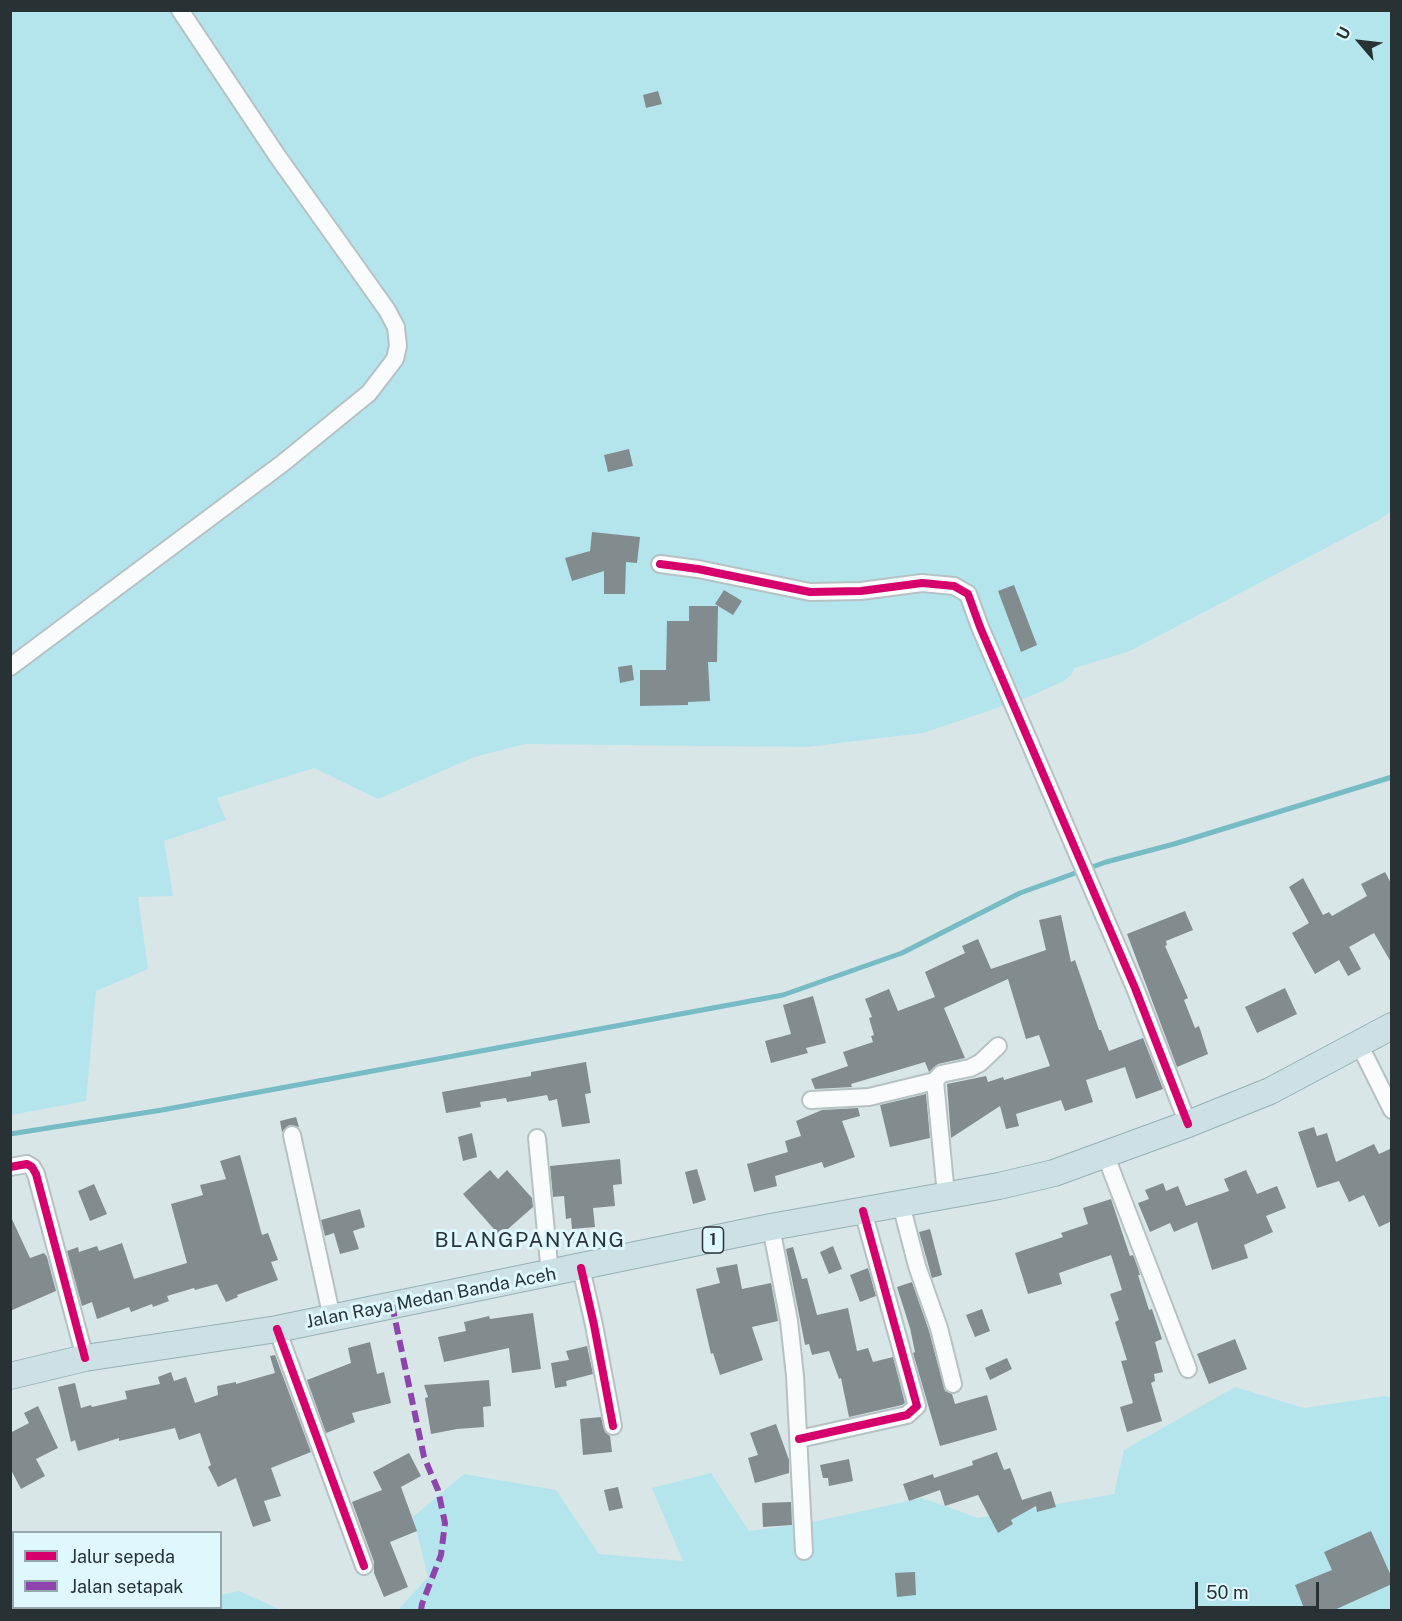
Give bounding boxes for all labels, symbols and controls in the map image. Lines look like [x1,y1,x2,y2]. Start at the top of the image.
north arrow [1330,12,1390,72]
text: U [1333,24,1355,43]
road number: 1 [702,1227,724,1253]
district label: BLANGPANYANG [435,1228,625,1254]
street label: Jalan Raya Medan Banda Aceh [304,1263,558,1333]
legend [12,1531,222,1609]
text: Jalur sepeda [70,1546,175,1567]
scale bar [1198,1570,1322,1608]
text: Jalan setapak [70,1576,183,1597]
text: 50 m [1206,1582,1249,1603]

